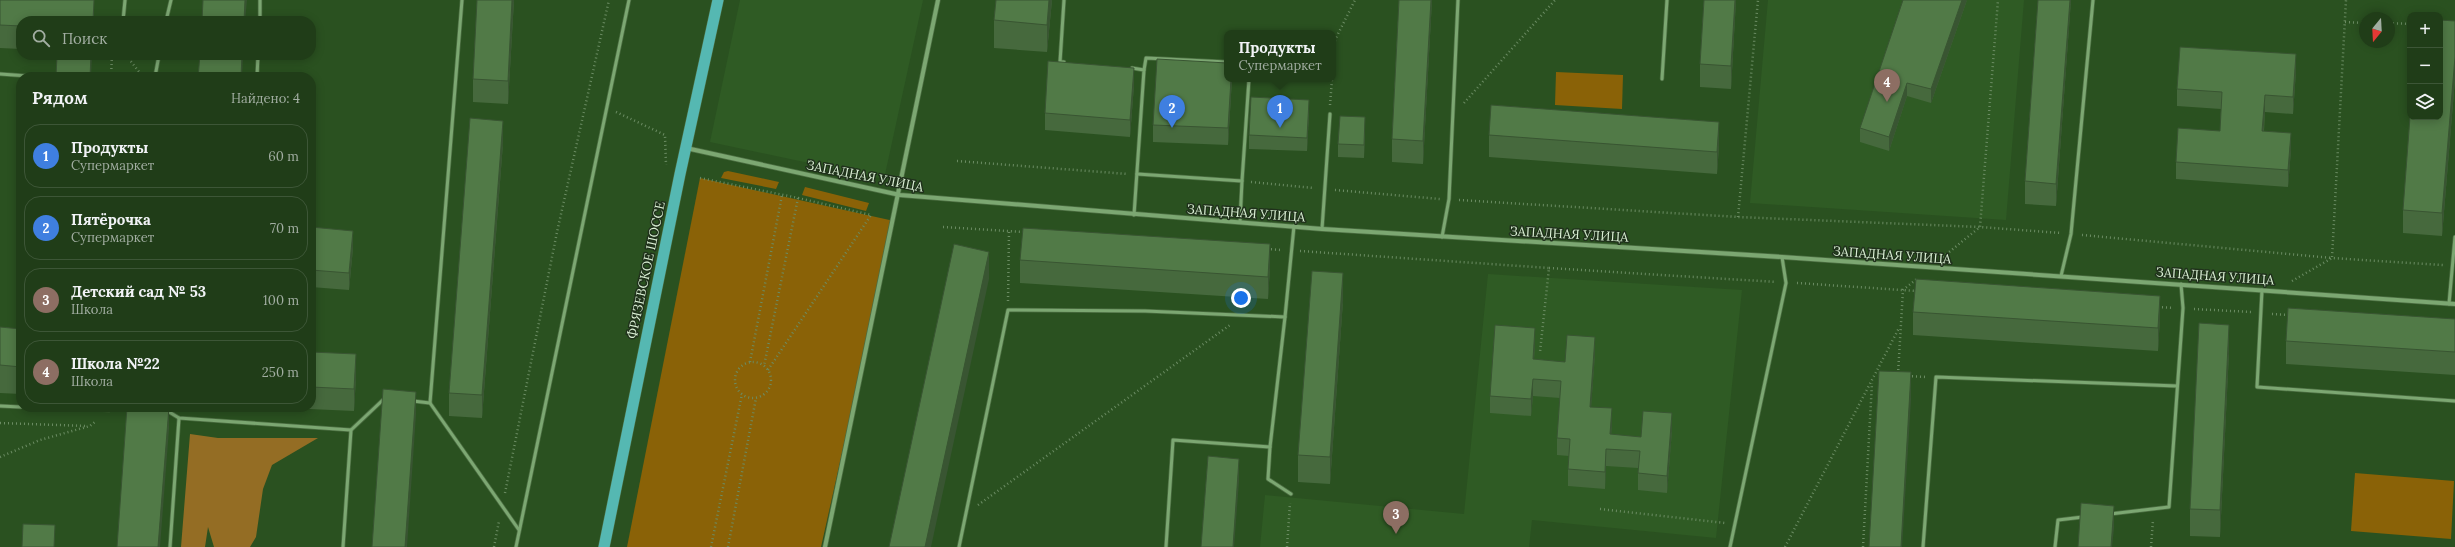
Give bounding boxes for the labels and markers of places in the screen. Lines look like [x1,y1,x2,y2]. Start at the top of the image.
pin: 4 [1874,69,1900,102]
pin: 2 [1159,95,1185,128]
pin: 1 [1267,95,1293,128]
pin: 3 [1383,501,1409,534]

